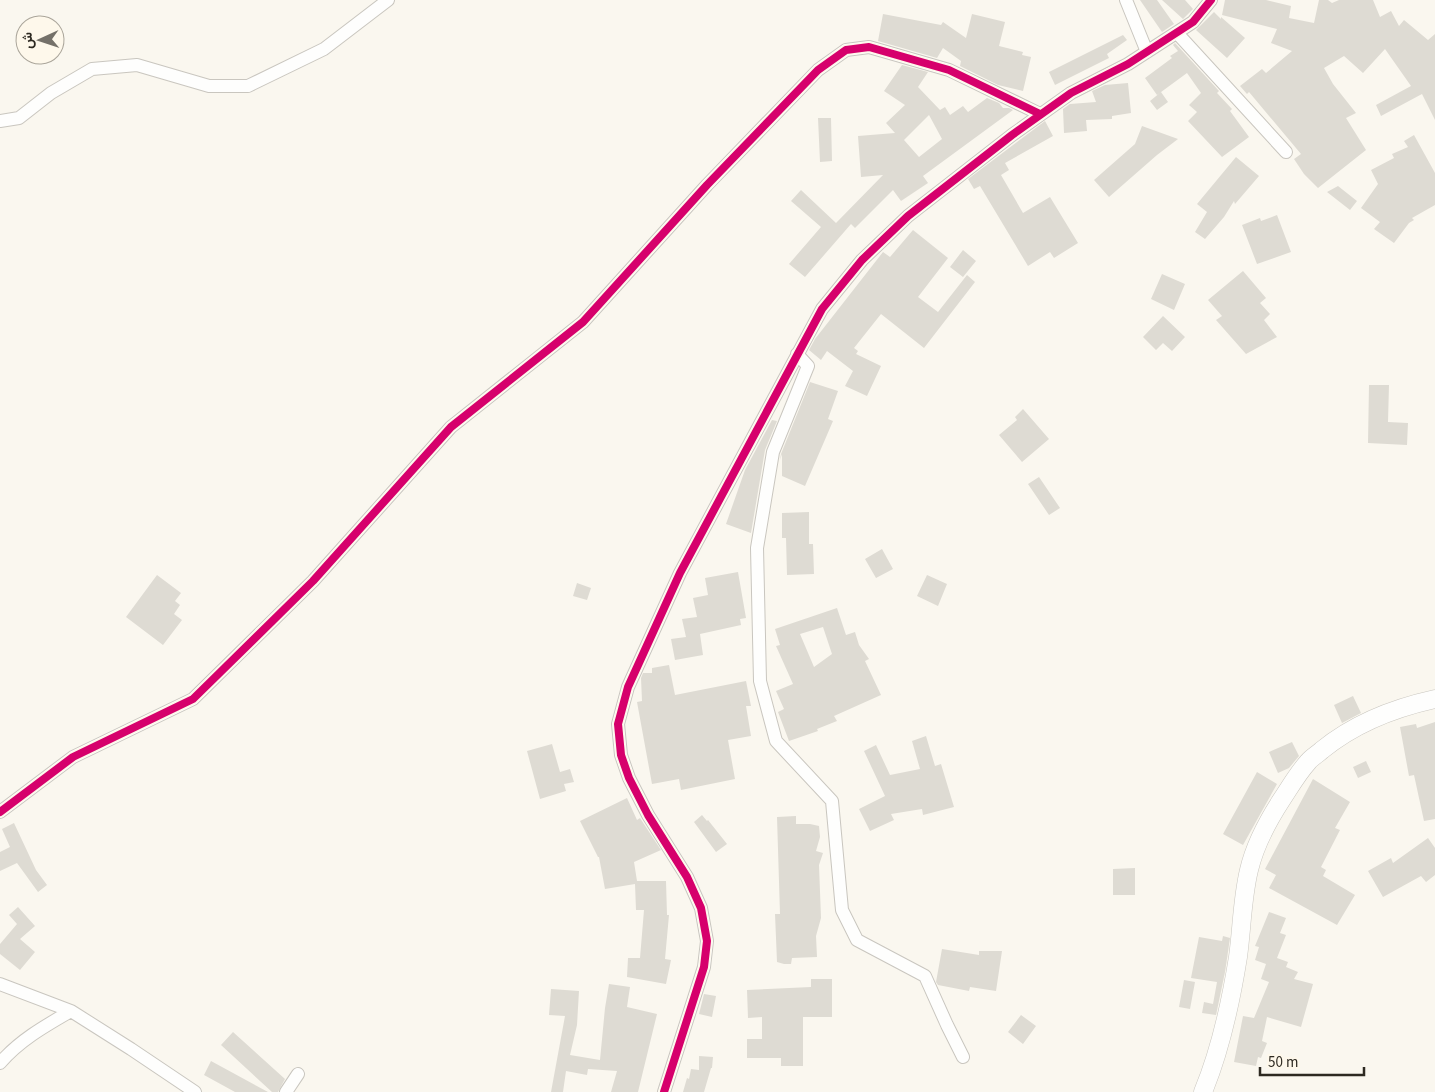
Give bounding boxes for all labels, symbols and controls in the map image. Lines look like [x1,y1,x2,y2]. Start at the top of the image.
north arrow [15,15,65,65]
text: ش [18,32,38,50]
scale bar [1260,1044,1364,1076]
text: 50 m [1268,1052,1298,1073]

